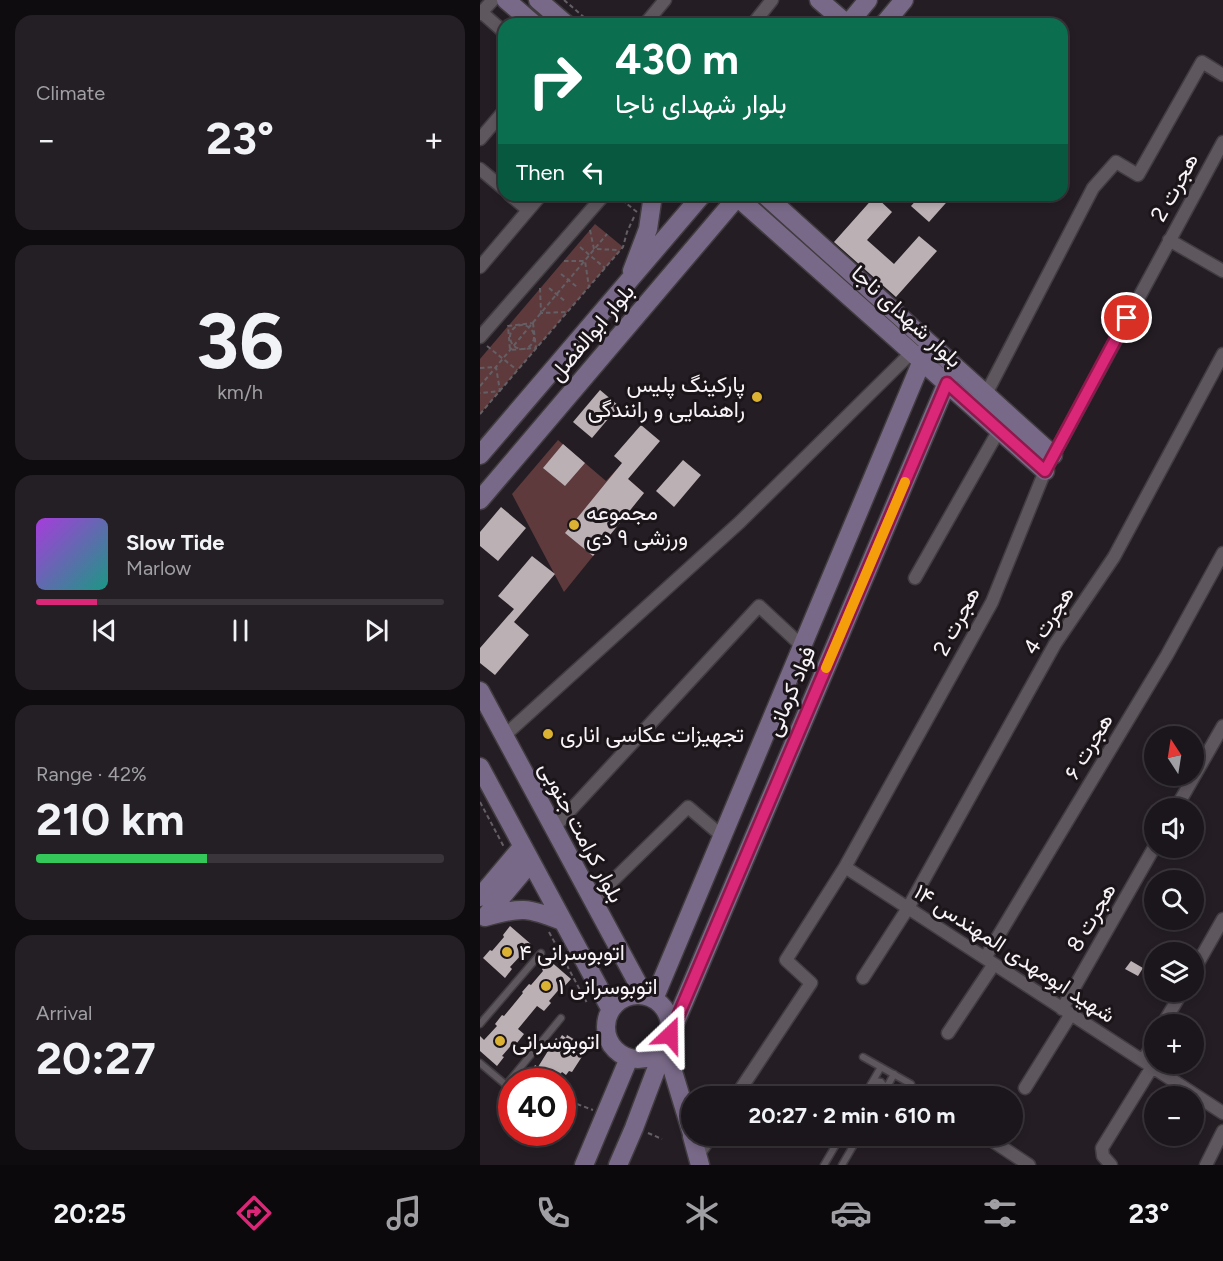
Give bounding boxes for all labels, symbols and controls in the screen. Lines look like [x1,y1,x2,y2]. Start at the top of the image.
text: 430 m [615,34,739,85]
icon: right [516,42,594,120]
text: Climate [36,81,105,105]
text: بلوار شهدای ناجا [615,87,787,120]
text: 23° [206,111,274,165]
text: − [36,120,57,159]
text: + [423,120,444,159]
street label: هجرت 2 [1145,148,1204,226]
icon: left [577,156,610,189]
text: Then [516,159,565,186]
street label: بلوار شهدای ناجا [846,260,968,373]
street label: بلوار ابوالفضل [543,278,640,386]
pin [1101,292,1152,343]
text: 36 [196,294,284,388]
icon: arrive [1110,301,1143,334]
place label: پارکینگ پلیس راهنمایی و رانندگی [588,371,745,423]
text: km/h [217,380,263,404]
marker: پارکینگ پلیس راهنمایی و رانندگی [750,390,764,404]
place label: مجموعه ورزشی ۹ دی [586,499,688,551]
marker: مجموعه ورزشی ۹ دی [567,518,581,532]
text: Slow Tide [126,529,225,556]
text: Marlow [126,556,191,580]
street label: هجرت 4 [1017,581,1080,659]
street label: هجرت 2 [927,582,986,660]
icon: previous [88,614,121,647]
icon: pause [224,614,257,647]
icon: next [360,614,393,647]
street label: فواد کرمانی [759,642,822,740]
street label: هجرت ۶ [1058,708,1119,784]
place label: تجهیزات عکاسی اناری [560,721,744,748]
north arrow [1144,726,1204,786]
map controls [1144,726,1204,1146]
marker: تجهیزات عکاسی اناری [541,727,555,741]
street label: بلوار کرامت جنوبی [533,757,630,907]
text: Range · 42% [36,762,147,786]
text: 210 km [36,792,184,846]
button: sound [1144,798,1204,858]
button: search [1144,870,1204,930]
street label: شهید ابومهدی المهندس ۱۴ [909,878,1120,1029]
street label: هجرت 8 [1061,878,1122,957]
place label: اتوبوسرانی ۴ [519,939,625,966]
button: layers [1144,942,1204,1002]
marker: اتوبوسرانی ۴ [500,945,514,959]
place label: اتوبوسرانی ۱ [558,973,658,1000]
marker: اتوبوسرانی ۱ [539,979,553,993]
text: Arrival [36,1001,92,1025]
position arrow [638,1003,702,1067]
button: + [1144,1014,1204,1074]
place label: اتوبوسرانی [512,1028,600,1055]
text: 20:27 [36,1031,156,1085]
marker: اتوبوسرانی [493,1034,507,1048]
speed limit sign: 40 [498,1068,576,1146]
button: − [1144,1086,1204,1146]
text: 20:27 · 2 min · 610 m [748,1102,956,1129]
icon: directions [233,1192,275,1234]
icon: music [383,1192,425,1234]
icon: phone [532,1192,574,1234]
icon: climate [681,1192,723,1234]
icon: car [830,1192,872,1234]
icon: filters [979,1192,1021,1234]
text: 20:25 [54,1197,126,1230]
text: 23° [1128,1197,1169,1230]

